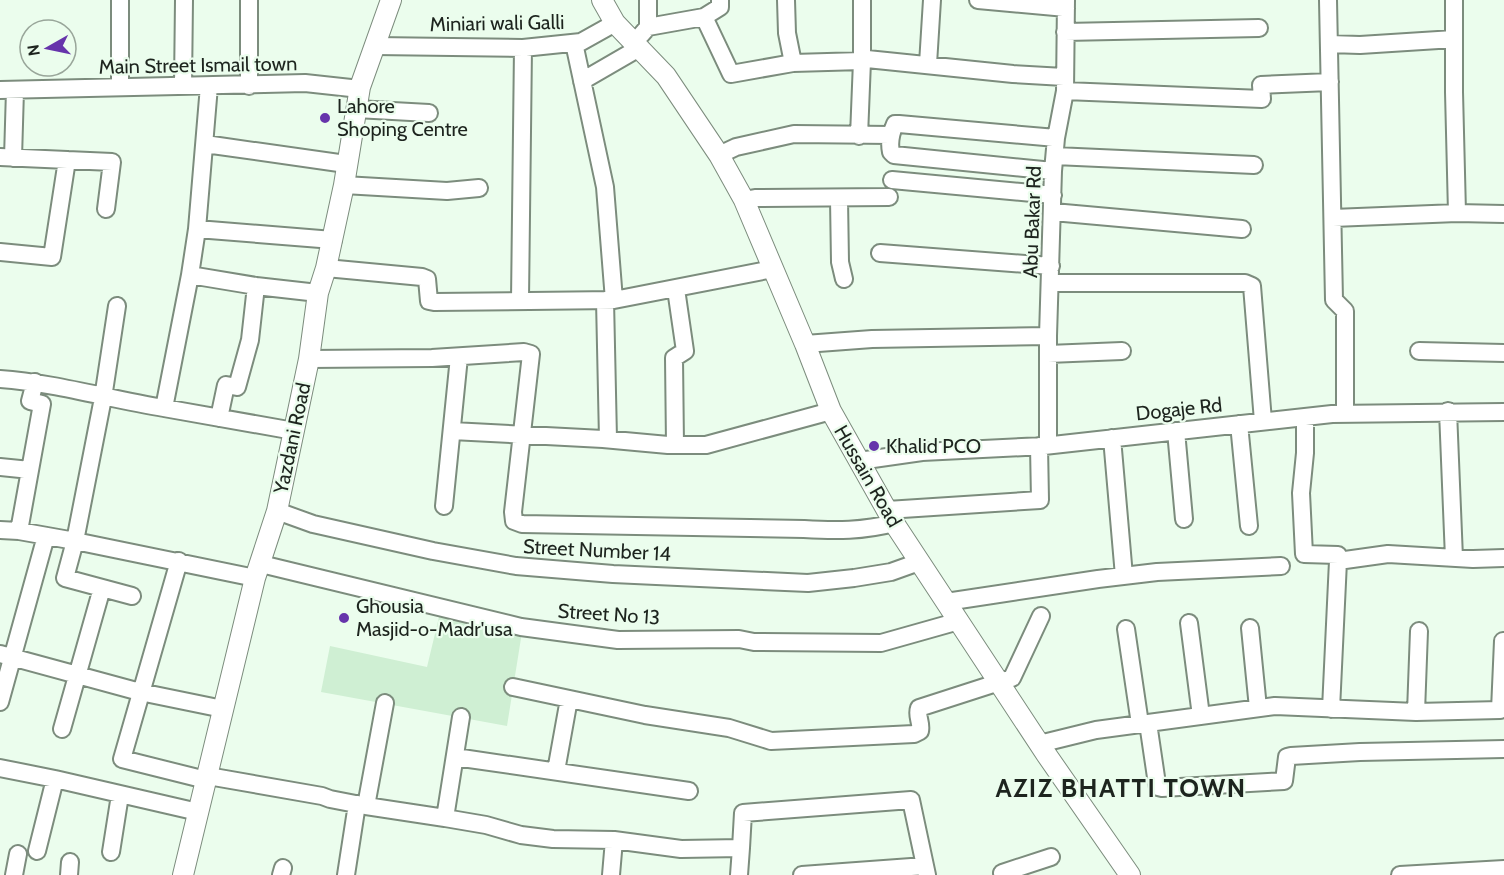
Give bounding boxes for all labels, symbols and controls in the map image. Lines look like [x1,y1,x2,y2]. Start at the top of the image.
street label: Miniari wali Galli [430,10,564,36]
north arrow [18,18,78,78]
text: N [23,43,44,57]
street label: Main Street Ismail town [99,51,297,79]
place label: Lahore Shoping Centre [337,94,468,141]
marker: Lahore Shoping Centre [318,111,332,125]
street label: Abu Bakar Rd [1018,166,1046,278]
street label: Yazdani Road [268,380,315,497]
street label: Dogaje Rd [1135,393,1223,425]
street label: Hussain Road [829,421,907,531]
place label: Khalid PCO [886,434,981,458]
marker: Khalid PCO [867,439,881,453]
street label: Street Number 14 [522,534,672,566]
place label: Ghousia Masjid-o-Madr'usa [356,594,513,641]
street label: Street No 13 [557,598,661,630]
marker: Ghousia Masjid-o-Madr'usa [337,611,351,625]
district label: AZIZ BHATTI TOWN [995,772,1247,804]

